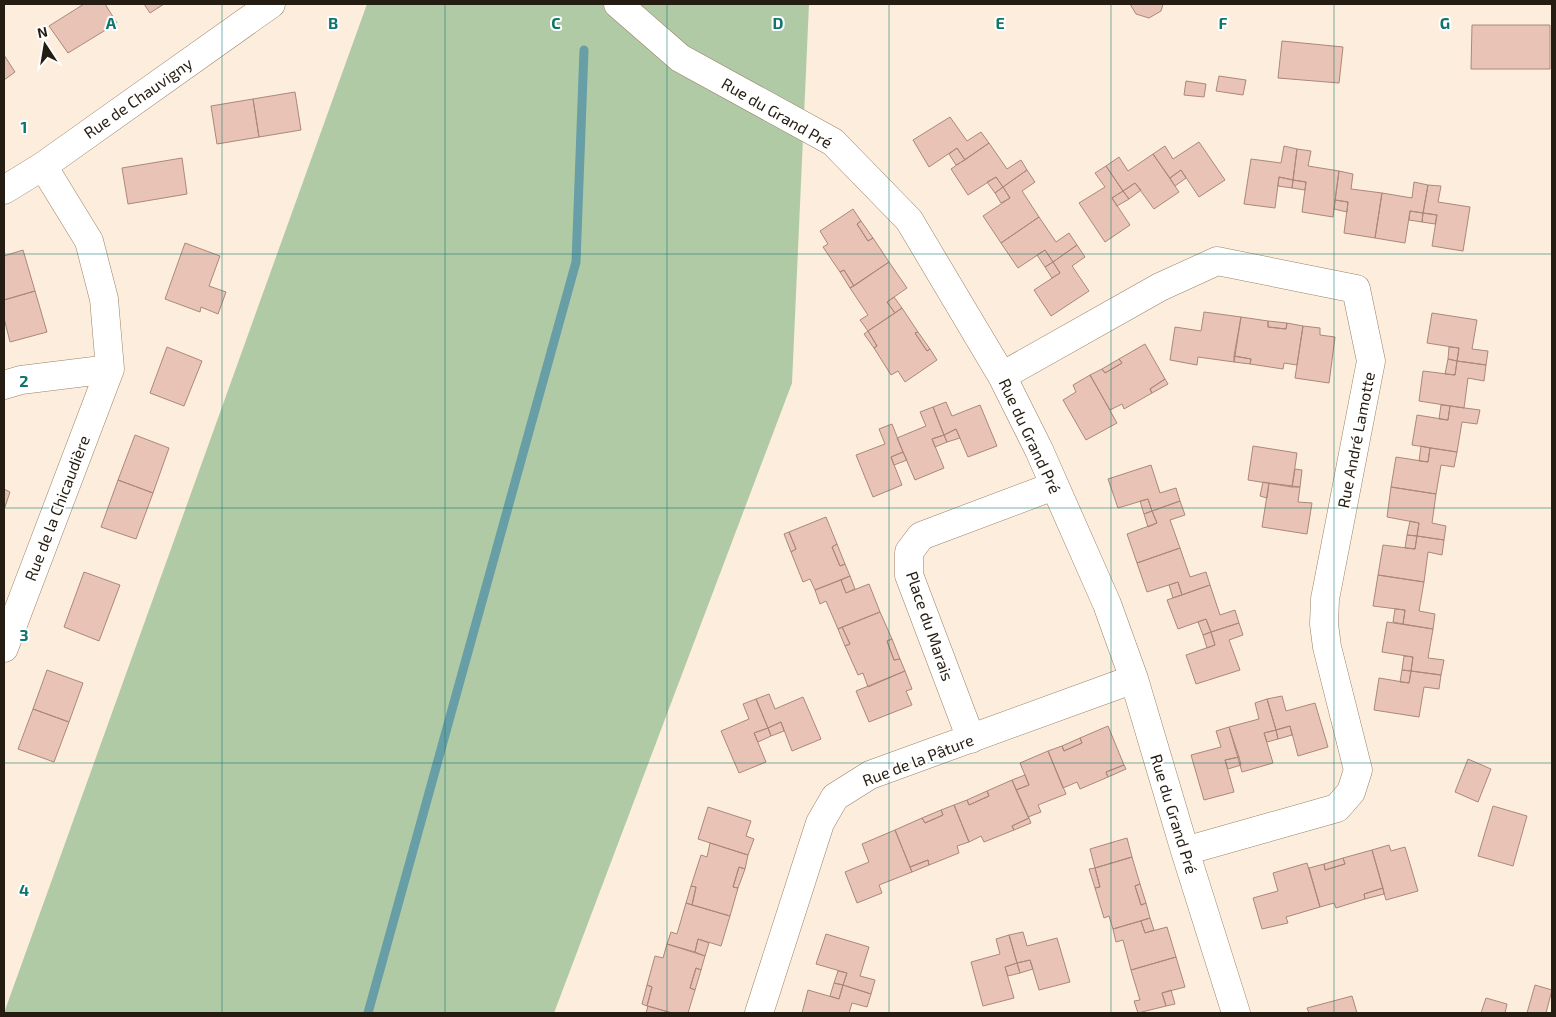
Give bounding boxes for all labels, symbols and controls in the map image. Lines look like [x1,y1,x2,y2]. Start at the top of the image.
text: A [106,13,117,32]
text: B [328,13,338,32]
text: C [551,13,561,32]
text: D [773,13,784,32]
text: E [995,13,1005,32]
text: F [1219,13,1228,32]
text: G [1440,13,1450,32]
north arrow [20,20,70,70]
text: N [35,22,49,41]
street label: Rue de Chauvigny [80,53,196,142]
street label: Rue du Grand Pré [719,73,836,152]
text: 1 [21,117,27,136]
street label: Rue André Lamotte [1333,370,1378,510]
text: 2 [19,371,29,390]
street label: Rue du Grand Pré [996,375,1065,496]
street label: Rue de la Chicaudière [20,432,93,583]
street label: Place du Marais [903,568,958,683]
text: 3 [19,625,29,644]
street label: Rue de la Pâture [859,730,976,790]
street label: Rue du Grand Pré [1147,752,1202,876]
text: 4 [19,880,29,899]

